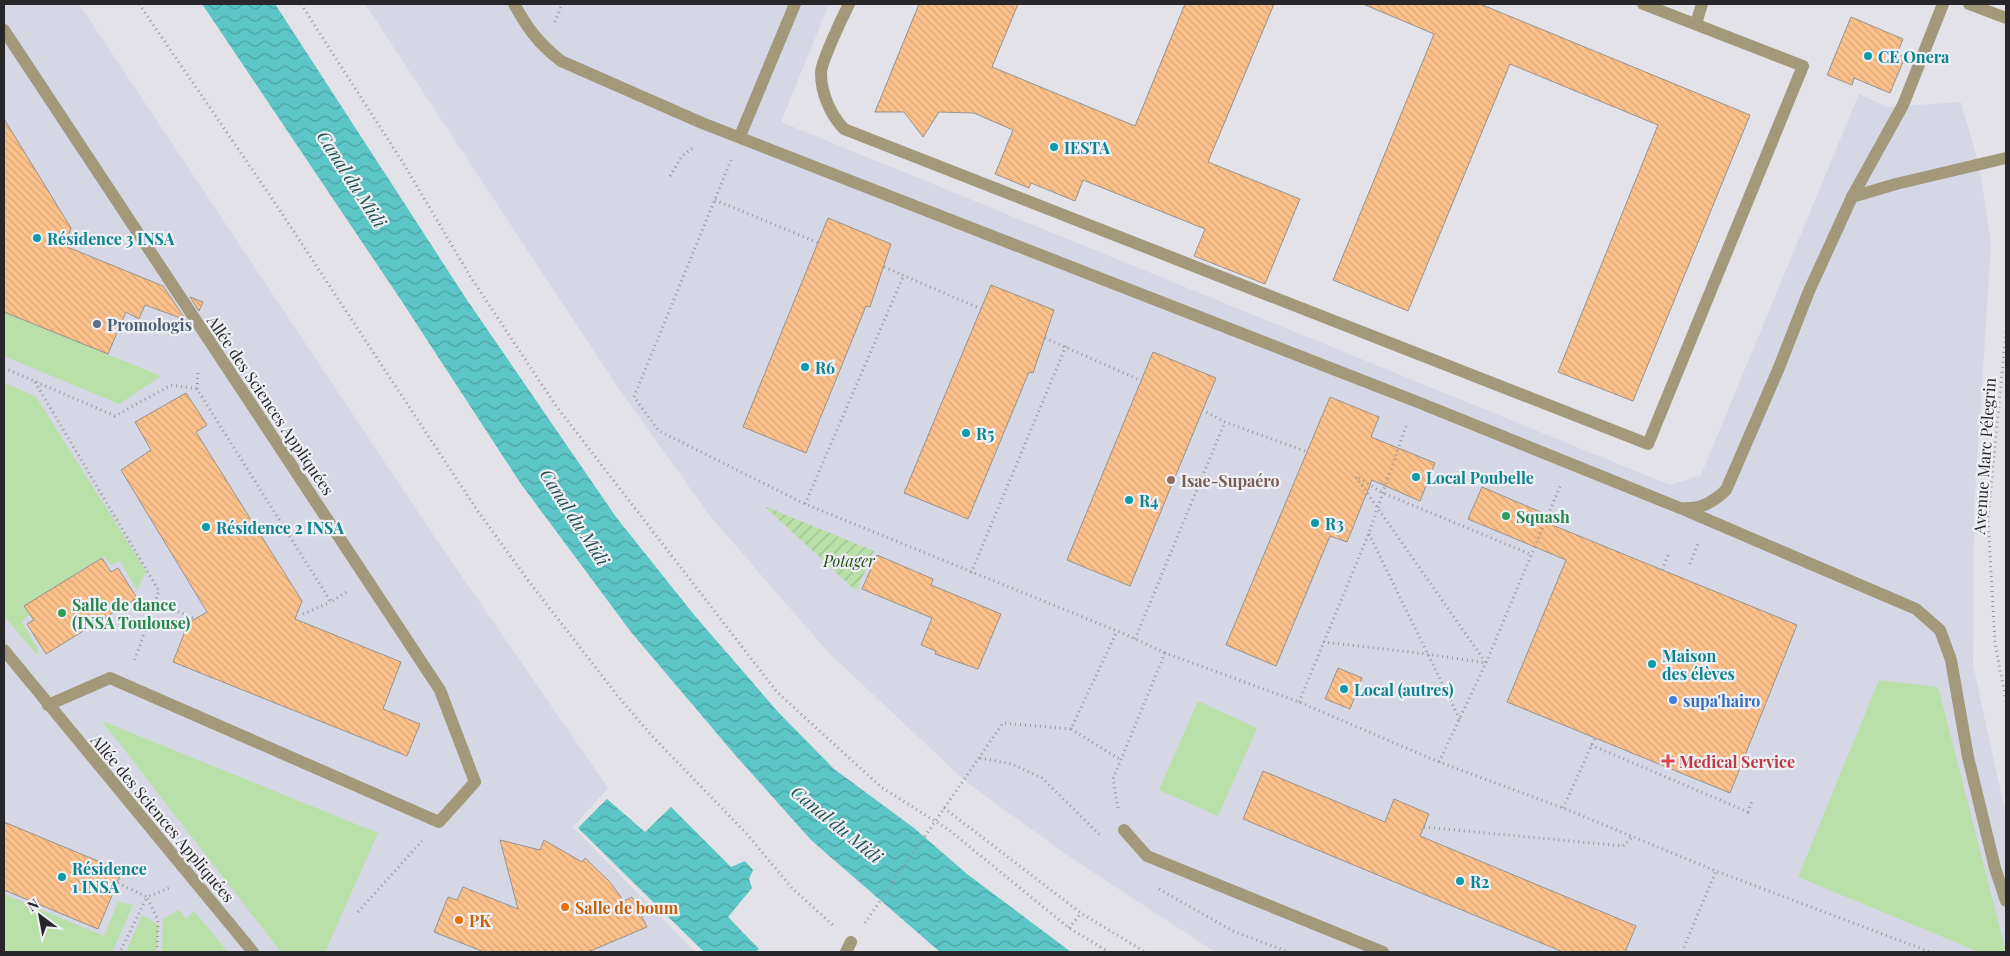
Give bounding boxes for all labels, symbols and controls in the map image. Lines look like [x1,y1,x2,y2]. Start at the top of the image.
place label: CE Onera [1878,46,1950,67]
marker: CE Onera [1862,50,1874,62]
water label: Canal du Midi [312,126,393,232]
place label: IESTA [1064,137,1110,158]
marker: IESTA [1048,141,1060,153]
place label: Résidence 3 INSA [47,228,175,249]
marker: Résidence 3 INSA [31,232,43,244]
street label: Allée des Sciences Appliquées [202,310,339,499]
place label: Promologis [107,314,192,335]
marker: Promologis [91,318,103,330]
place label: R6 [815,357,835,378]
marker: R6 [799,361,811,373]
street label: Avenue Marc Pélegrin [1968,377,2000,536]
place label: R5 [976,423,994,444]
marker: R5 [960,427,972,439]
water label: Canal du Midi [535,464,616,570]
place label: Local Poubelle [1426,467,1534,488]
place label: Isae-Supaéro [1181,470,1280,491]
marker: Local Poubelle [1410,471,1422,483]
marker: Isae-Supaéro [1165,474,1177,486]
place label: R4 [1139,490,1159,511]
marker: R4 [1123,494,1135,506]
place label: Squash [1516,506,1570,527]
marker: Squash [1500,510,1512,522]
place label: R3 [1325,513,1344,534]
place label: Résidence 2 INSA [216,517,344,538]
marker: R3 [1309,517,1321,529]
marker: Résidence 2 INSA [200,521,212,533]
park label: Potager [822,550,876,571]
place label: Salle de dance (INSA Toulouse) [72,594,190,633]
marker: Salle de dance (INSA Toulouse) [56,607,68,619]
place label: Maison des élèves [1662,645,1735,684]
marker: Maison des élèves [1646,658,1658,670]
place label: Local (autres) [1354,679,1453,700]
marker: Local (autres) [1338,683,1350,695]
place label: supa'hairo [1683,690,1760,711]
marker: supa'hairo [1667,694,1679,706]
street label: Allée des Sciences Appliquées [86,729,239,906]
place label: Medical Service [1679,751,1795,772]
marker: Medical Service [1661,754,1675,768]
water label: Canal du Midi [786,780,888,869]
place label: Résidence 1 INSA [72,858,147,897]
marker: Résidence 1 INSA [56,871,68,883]
place label: R2 [1470,871,1489,892]
marker: R2 [1454,875,1466,887]
north arrow [15,891,65,941]
text: N [24,894,42,915]
place label: Salle de boum [575,897,679,918]
marker: Salle de boum [559,901,571,913]
place label: PK [469,910,491,931]
marker: PK [453,914,465,926]

